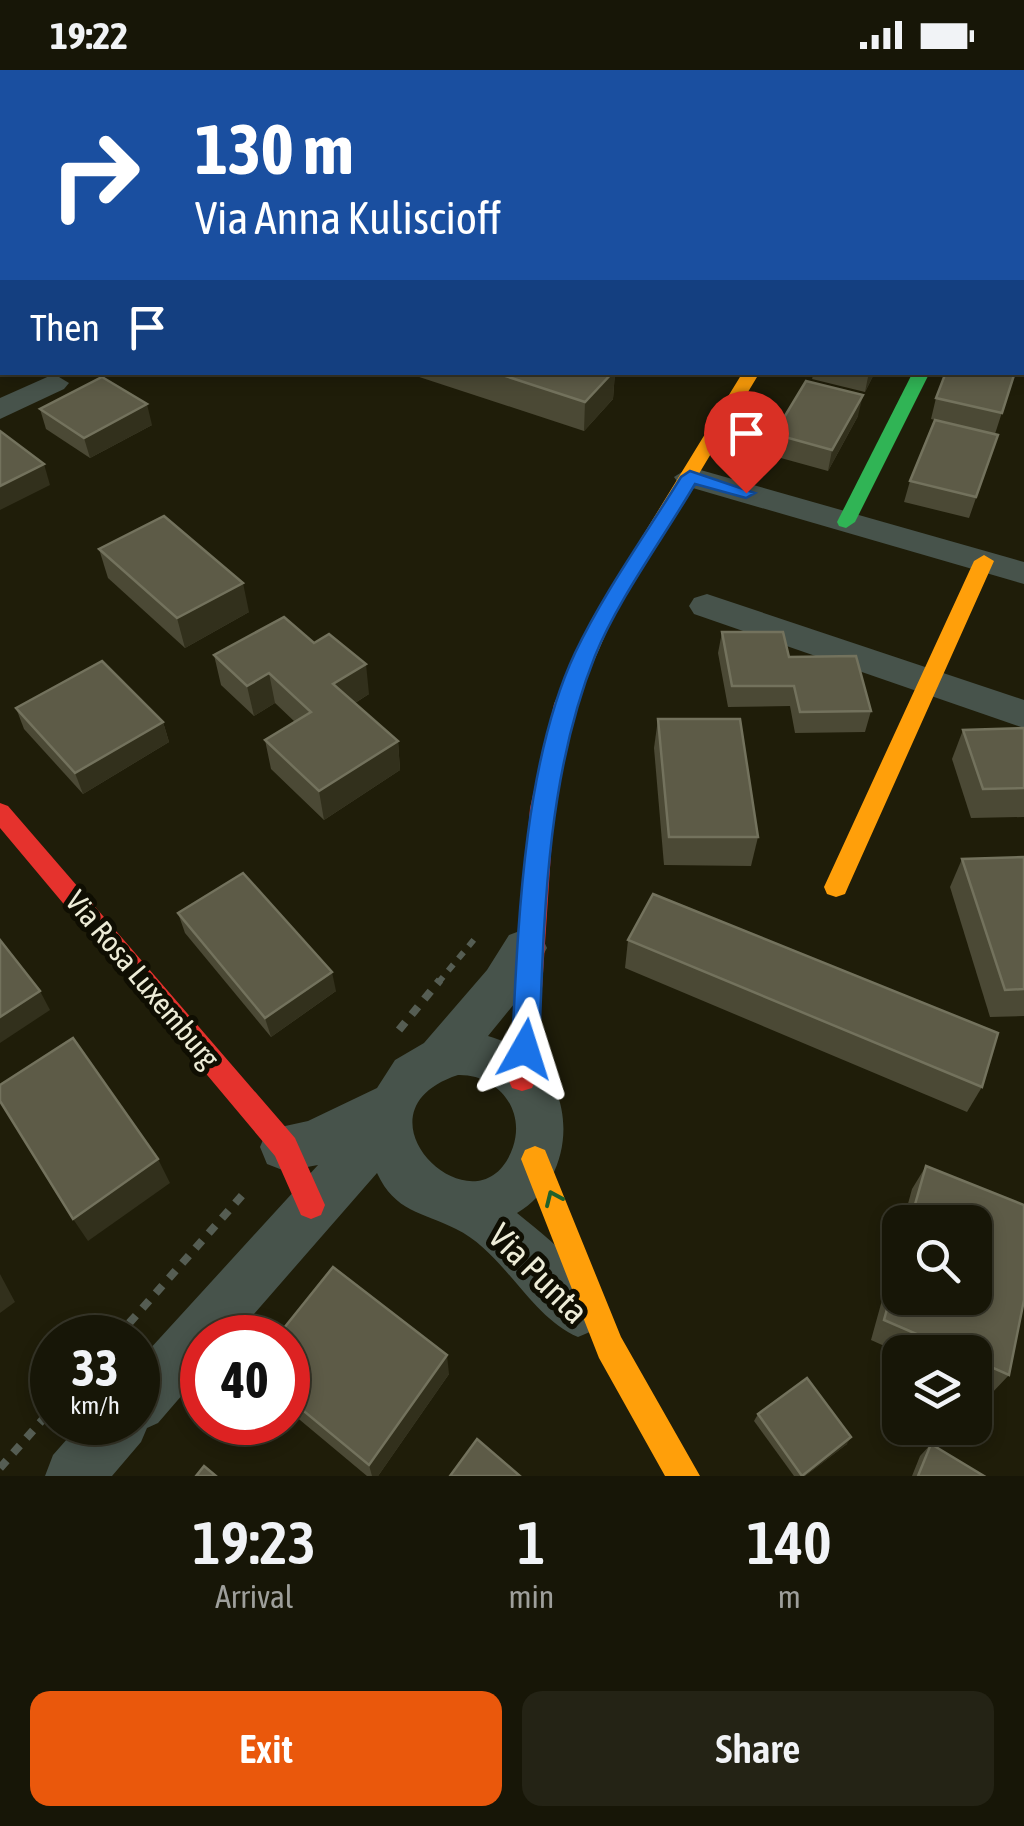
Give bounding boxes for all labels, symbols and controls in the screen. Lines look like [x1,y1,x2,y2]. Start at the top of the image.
text: 19:22 [50,14,128,57]
text: 130 m [195,109,354,189]
icon: right [30,110,160,240]
text: Via Anna Kuliscioff [195,192,501,244]
icon: arrive [120,300,175,355]
text: Then [30,306,100,349]
pin [704,391,789,494]
icon: arrive [719,406,774,461]
street label: Via Rosa Luxemburg [59,884,227,1074]
position arrow [473,997,577,1101]
one-way arrow [545,1190,565,1208]
map controls [882,1205,992,1445]
button: search [882,1205,992,1315]
street label: Via Punta [481,1215,597,1331]
speed limit sign: 40 [180,1315,310,1445]
button: layers [882,1335,992,1445]
text: 33 [71,1339,118,1397]
text: km/h [70,1391,120,1419]
text: 19:23 [192,1508,316,1577]
text: 1 [517,1508,546,1577]
text: 140 [747,1508,831,1577]
text: Arrival [215,1578,293,1615]
text: min [508,1578,554,1615]
text: m [778,1578,801,1615]
button: Exit [30,1691,502,1806]
button: Share [522,1691,994,1806]

